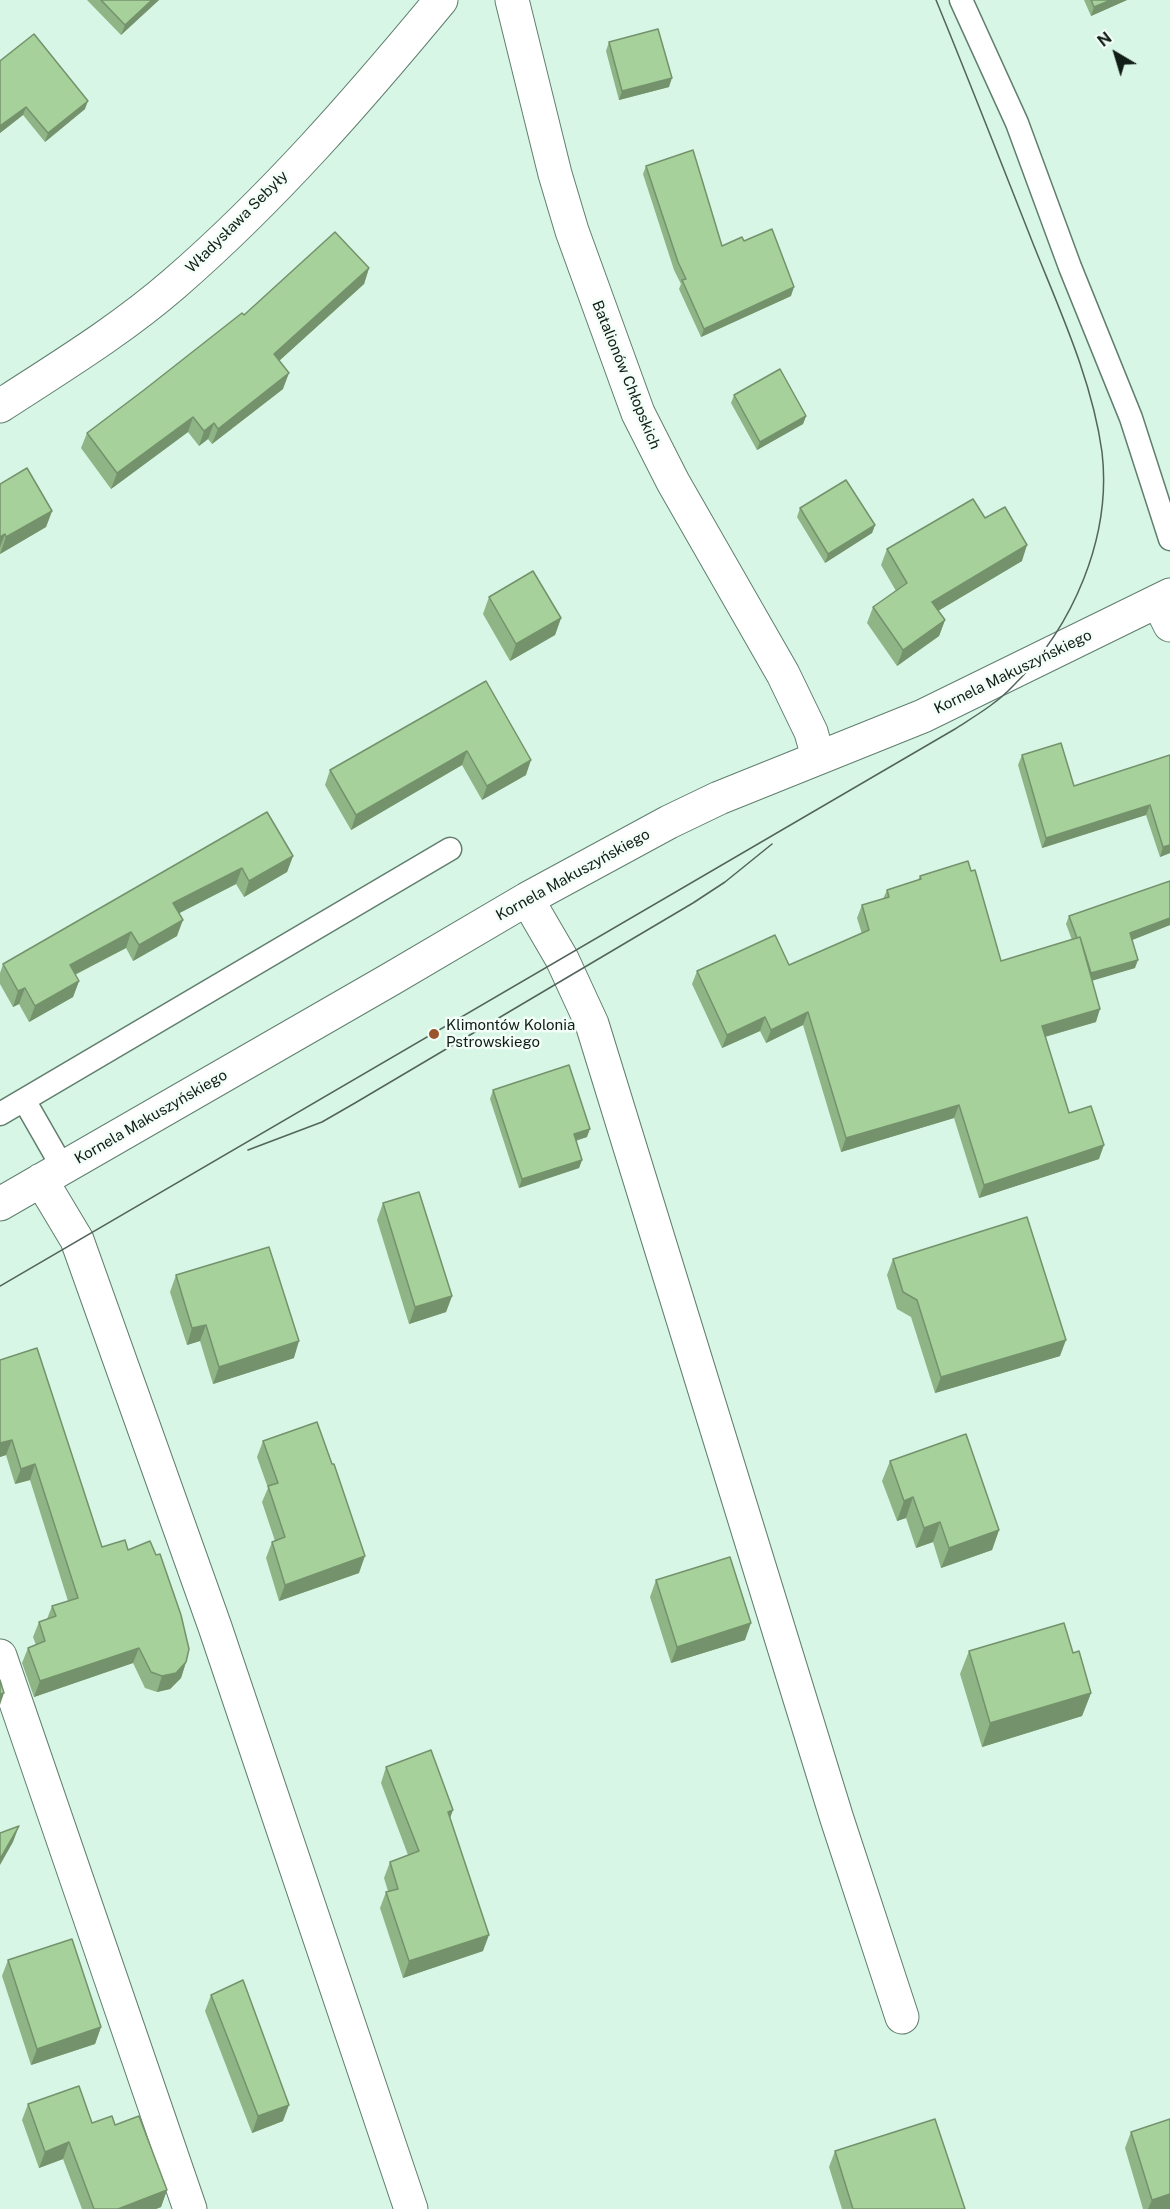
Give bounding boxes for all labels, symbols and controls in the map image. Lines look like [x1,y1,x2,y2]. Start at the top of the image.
north arrow [1086,24,1146,84]
text: N [1094,28,1115,51]
street label: Władysława Sebyły [182,167,292,277]
street label: Batalionów Chłopskich [588,298,664,452]
street label: Kornela Makuszyńskiego [931,626,1095,718]
street label: Kornela Makuszyńskiego [493,825,653,925]
place label: Klimontów Kolonia Pstrowskiego [446,1016,575,1051]
marker: Klimontów Kolonia Pstrowskiego [427,1027,441,1041]
street label: Kornela Makuszyńskiego [72,1066,230,1168]

